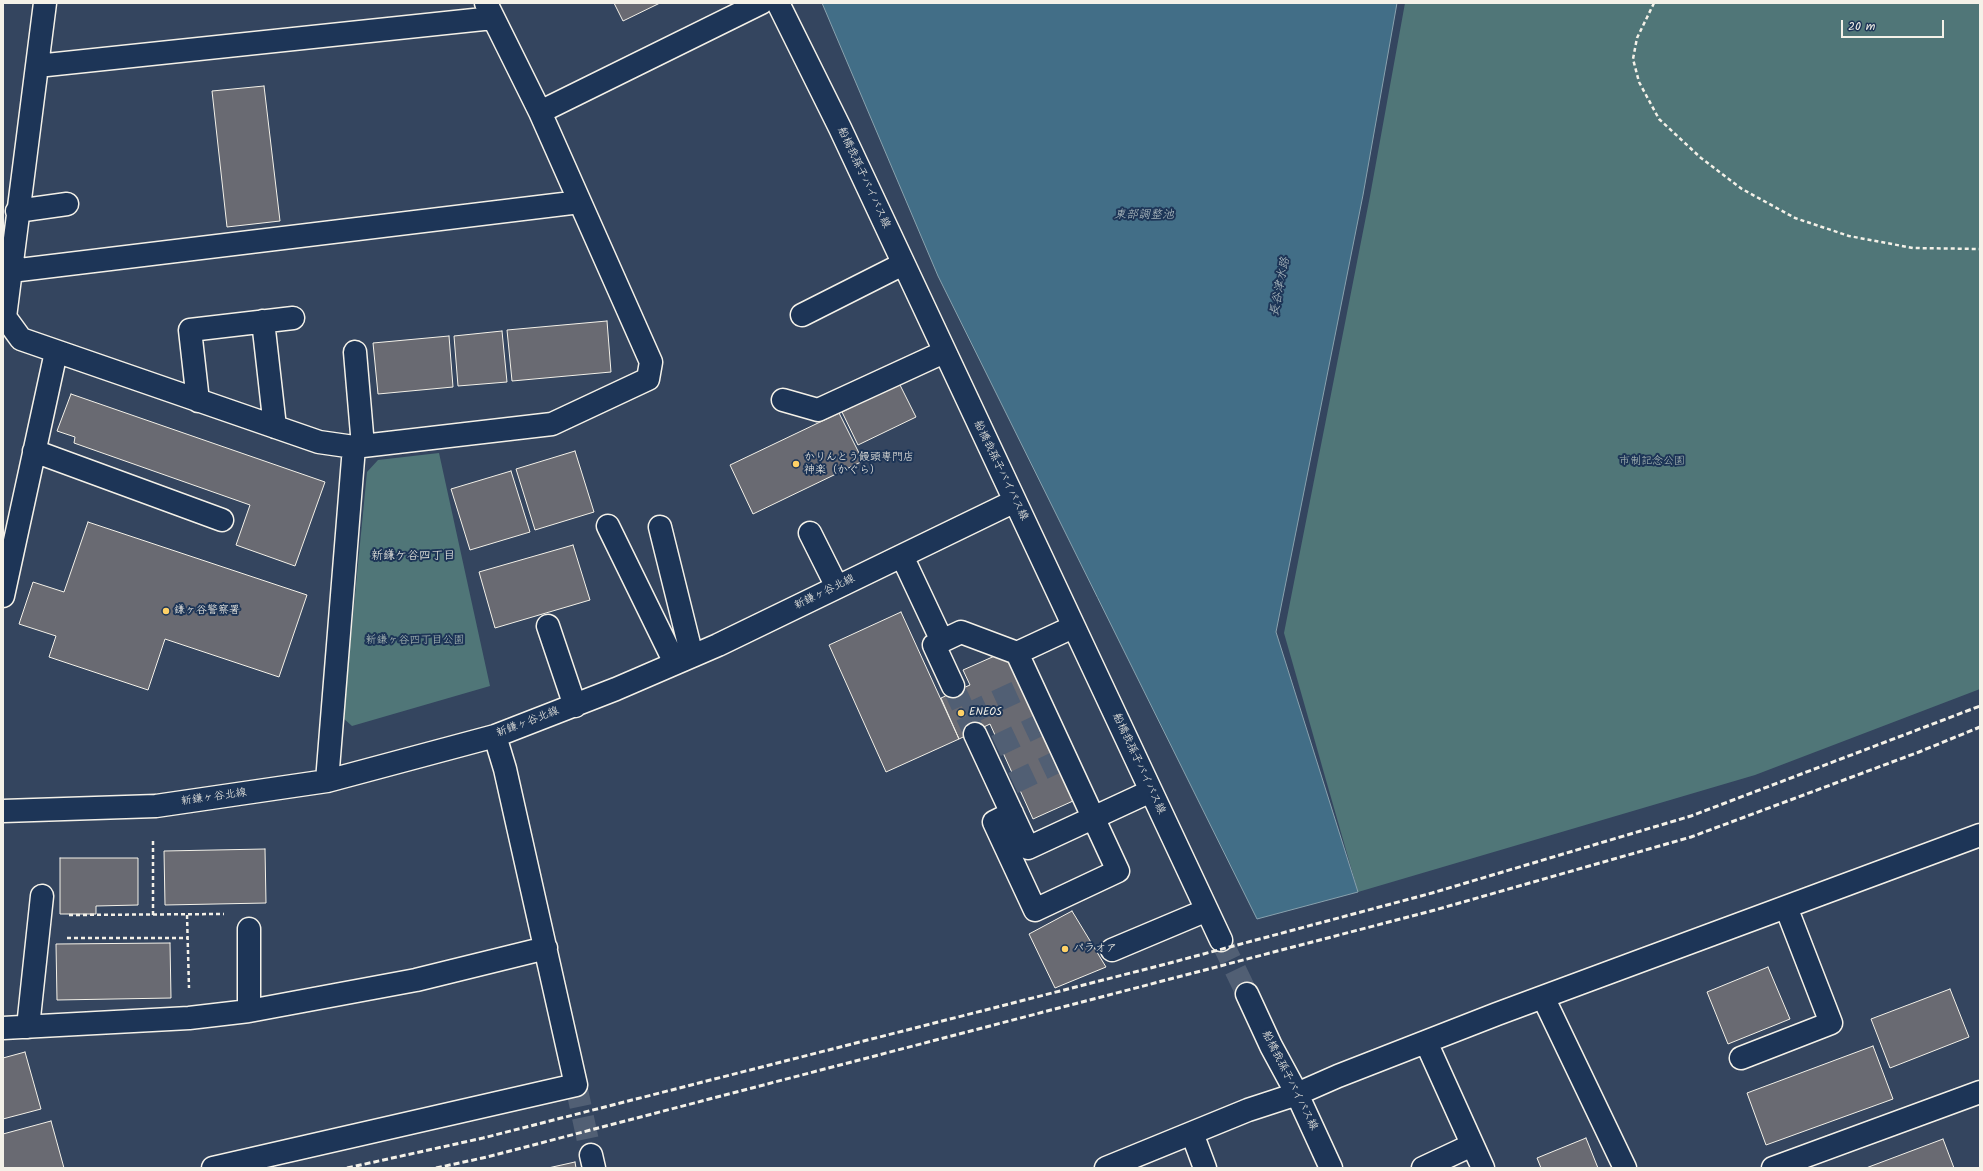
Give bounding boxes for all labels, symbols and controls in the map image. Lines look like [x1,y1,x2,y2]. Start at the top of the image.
scale bar [1843,12,1946,38]
text: 20 m [1848,17,1875,36]
street label: 船橋我孫子バイパス線 [834,125,892,231]
water label: 東部調整池 [1114,209,1174,223]
water label: 長谷津水路 [1268,256,1294,318]
street label: 船橋我孫子バイパス線 [970,419,1030,523]
place label: かりんとう饅頭専門店 神楽（かぐら） [804,451,914,477]
park label: 市制記念公園 [1619,455,1685,469]
marker: かりんとう饅頭専門店 神楽（かぐら） [791,459,801,469]
district label: 新鎌ケ谷四丁目 [371,550,455,564]
street label: 新鎌ヶ谷北線 [792,573,858,613]
place label: 鎌ヶ谷警察署 [174,604,240,618]
marker: 鎌ヶ谷警察署 [161,606,171,616]
park label: 新鎌ヶ谷四丁目公園 [366,634,464,648]
street label: 新鎌ヶ谷北線 [495,705,561,741]
place label: ENEOS [969,706,1002,720]
marker: ENEOS [956,708,966,718]
street label: 船橋我孫子バイパス線 [1109,711,1167,817]
street label: 新鎌ヶ谷北線 [180,787,248,809]
place label: パラオア [1073,942,1117,956]
marker: パラオア [1060,944,1070,954]
street label: 船橋我孫子バイパス線 [1258,1029,1320,1133]

